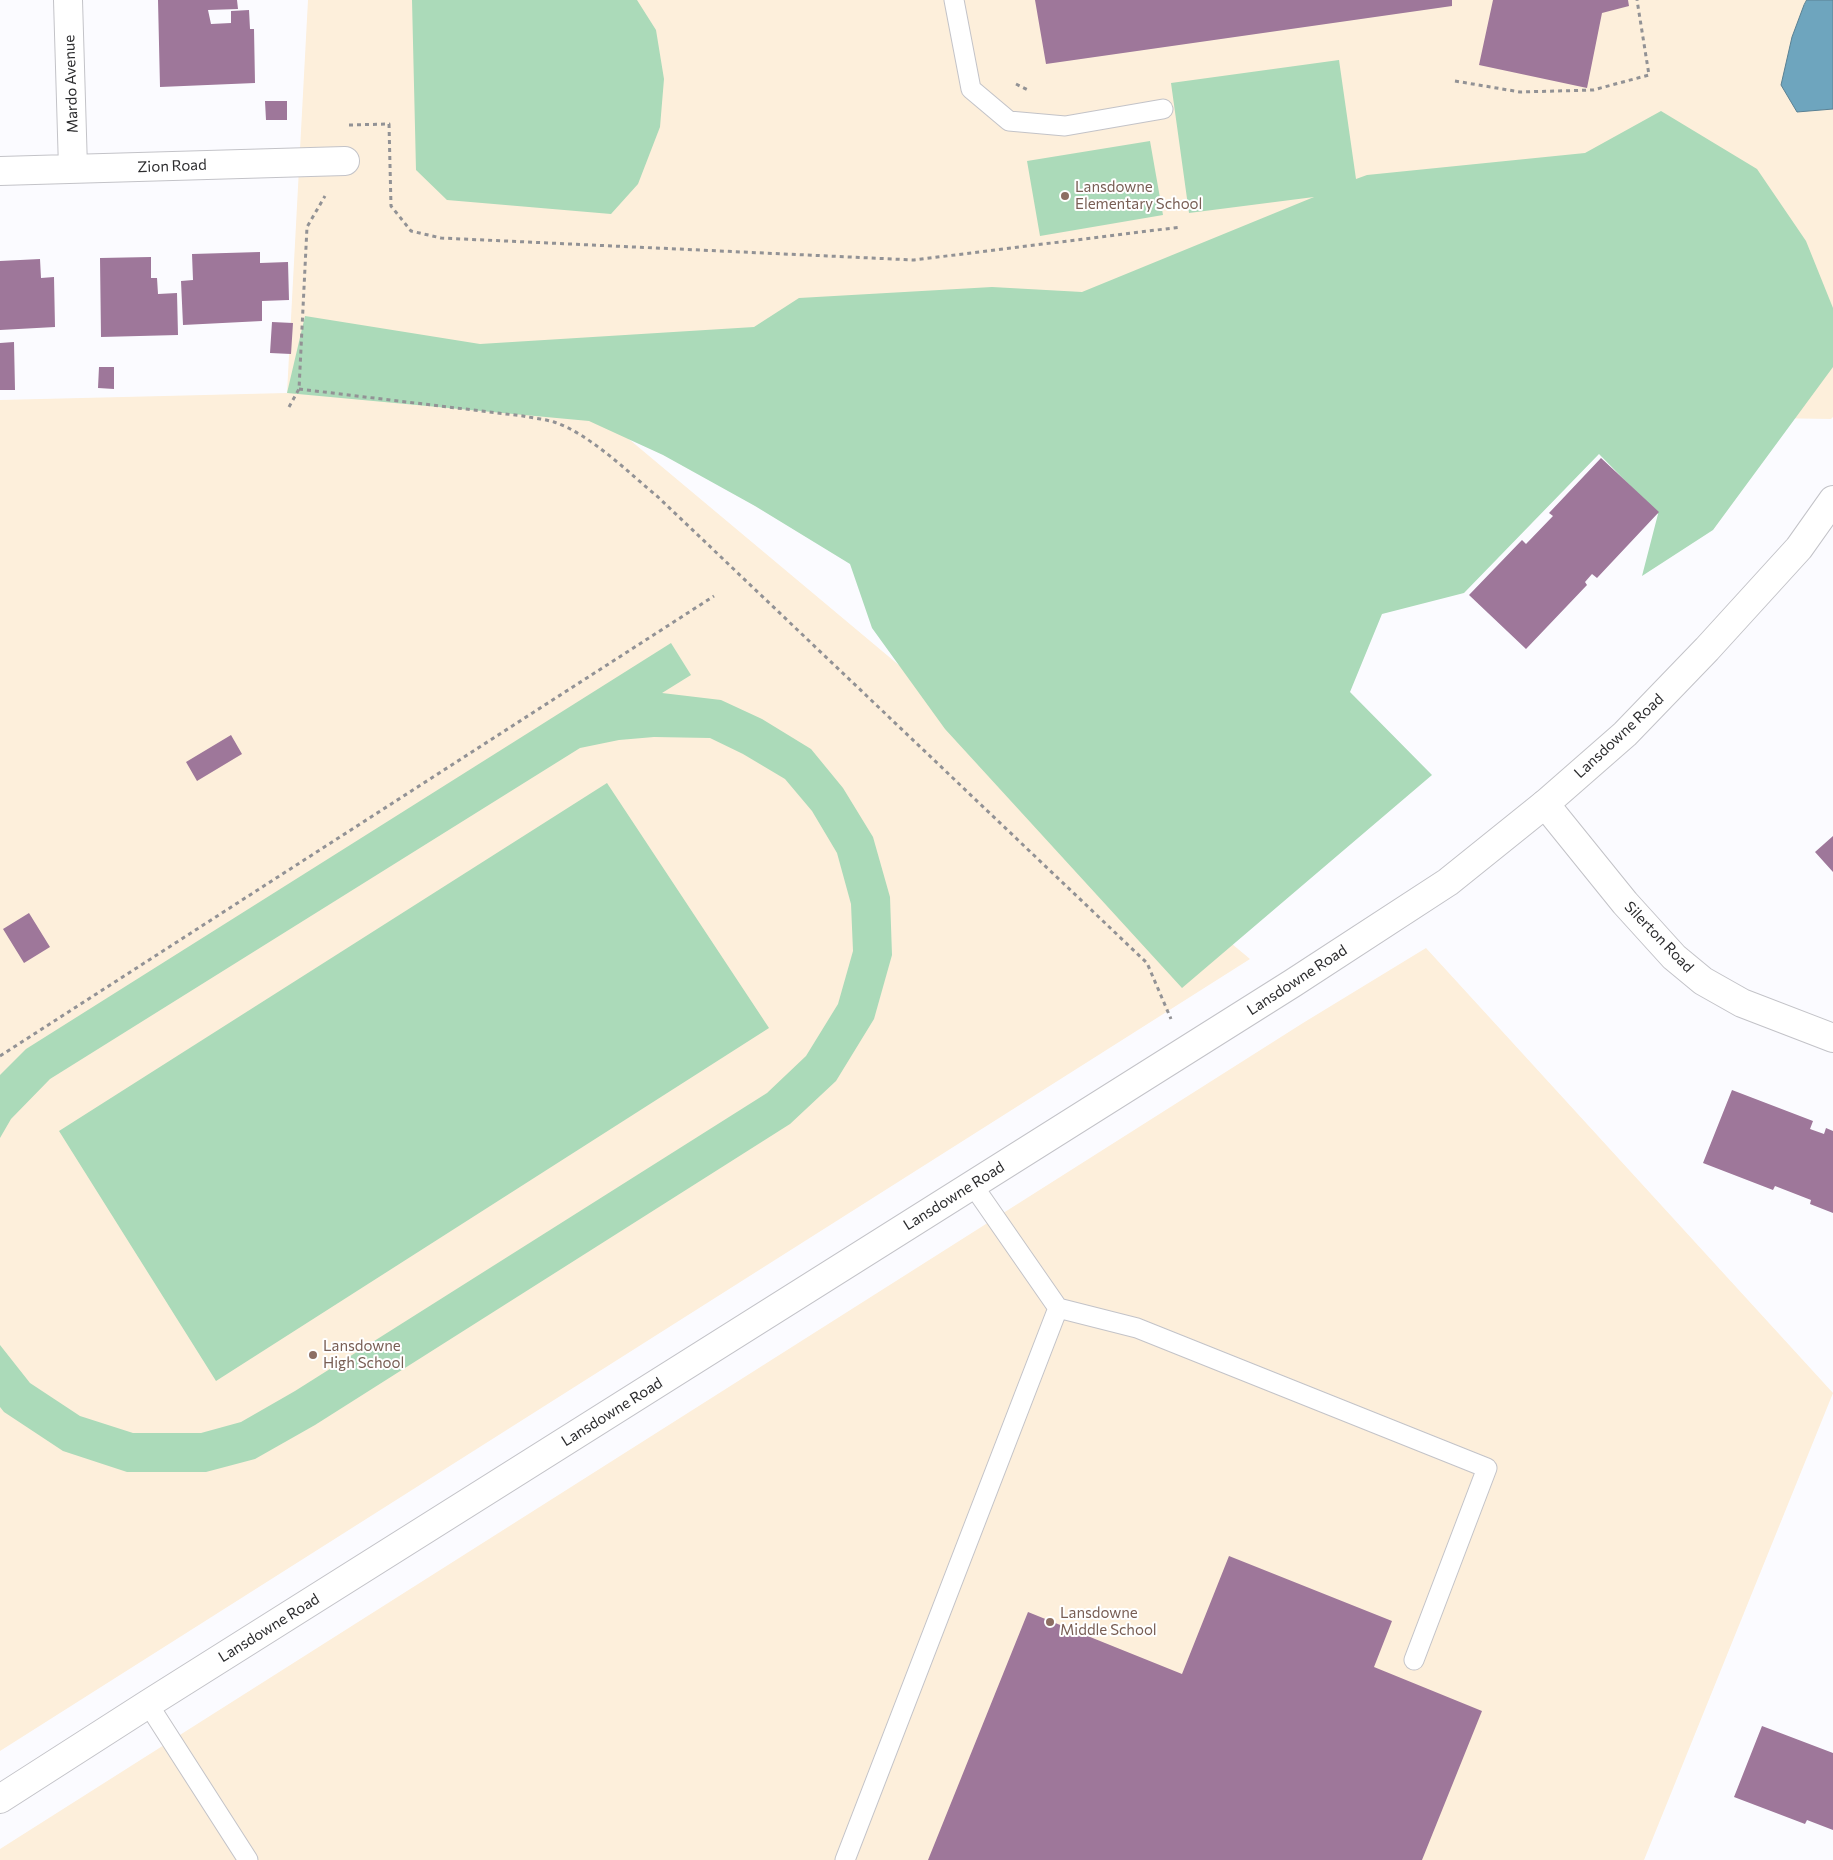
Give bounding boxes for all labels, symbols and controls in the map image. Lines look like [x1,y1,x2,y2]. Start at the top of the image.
street label: Mardo Avenue [60,35,82,133]
street label: Zion Road [137,156,207,176]
place label: Lansdowne Elementary School [1075,178,1202,213]
marker: Lansdowne Elementary School [1059,190,1071,202]
street label: Lansdowne Road [1571,690,1667,782]
street label: Silerton Road [1621,898,1697,976]
street label: Lansdowne Road [1244,941,1350,1019]
street label: Lansdowne Road [900,1158,1008,1234]
place label: Lansdowne High School [323,1337,404,1372]
marker: Lansdowne High School [307,1349,319,1361]
street label: Lansdowne Road [558,1374,666,1450]
street label: Lansdowne Road [215,1590,323,1666]
place label: Lansdowne Middle School [1060,1604,1157,1639]
marker: Lansdowne Middle School [1044,1616,1056,1628]

